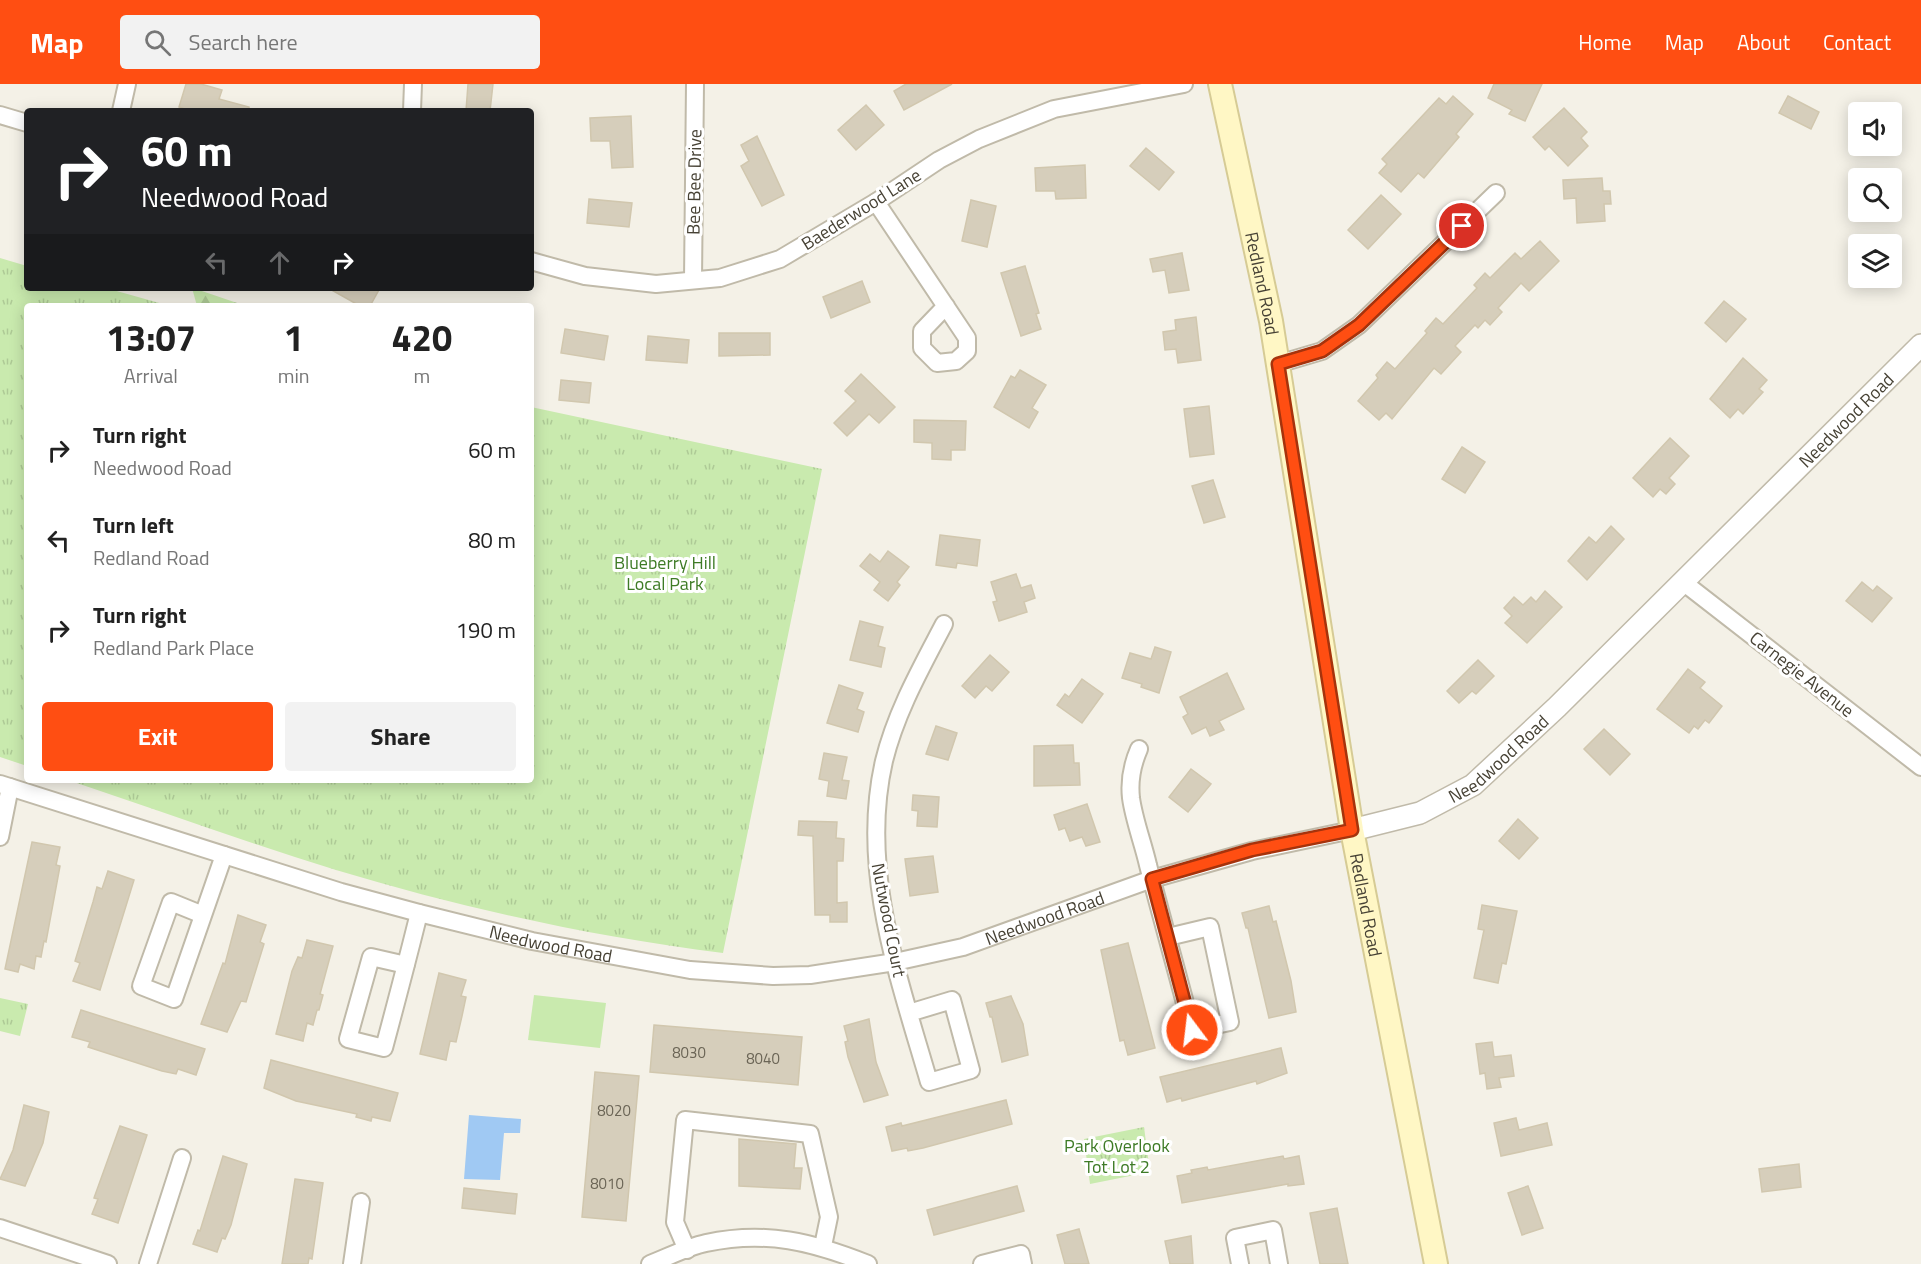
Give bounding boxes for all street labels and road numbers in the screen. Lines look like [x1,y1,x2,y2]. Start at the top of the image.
street label: Bee Bee Drive [680,129,708,235]
street label: Baederwood Lane [796,161,926,257]
street label: Redland Road [1239,229,1287,337]
street label: Needwood Road [1792,366,1900,473]
street label: Carnegie Avenue [1744,624,1860,724]
street label: Needwood Road [1443,708,1554,809]
street label: Redland Road [1343,851,1390,959]
street label: Nutwood Court [865,861,913,980]
street label: Needwood Road [981,884,1108,952]
street label: Needwood Road [487,917,615,969]

